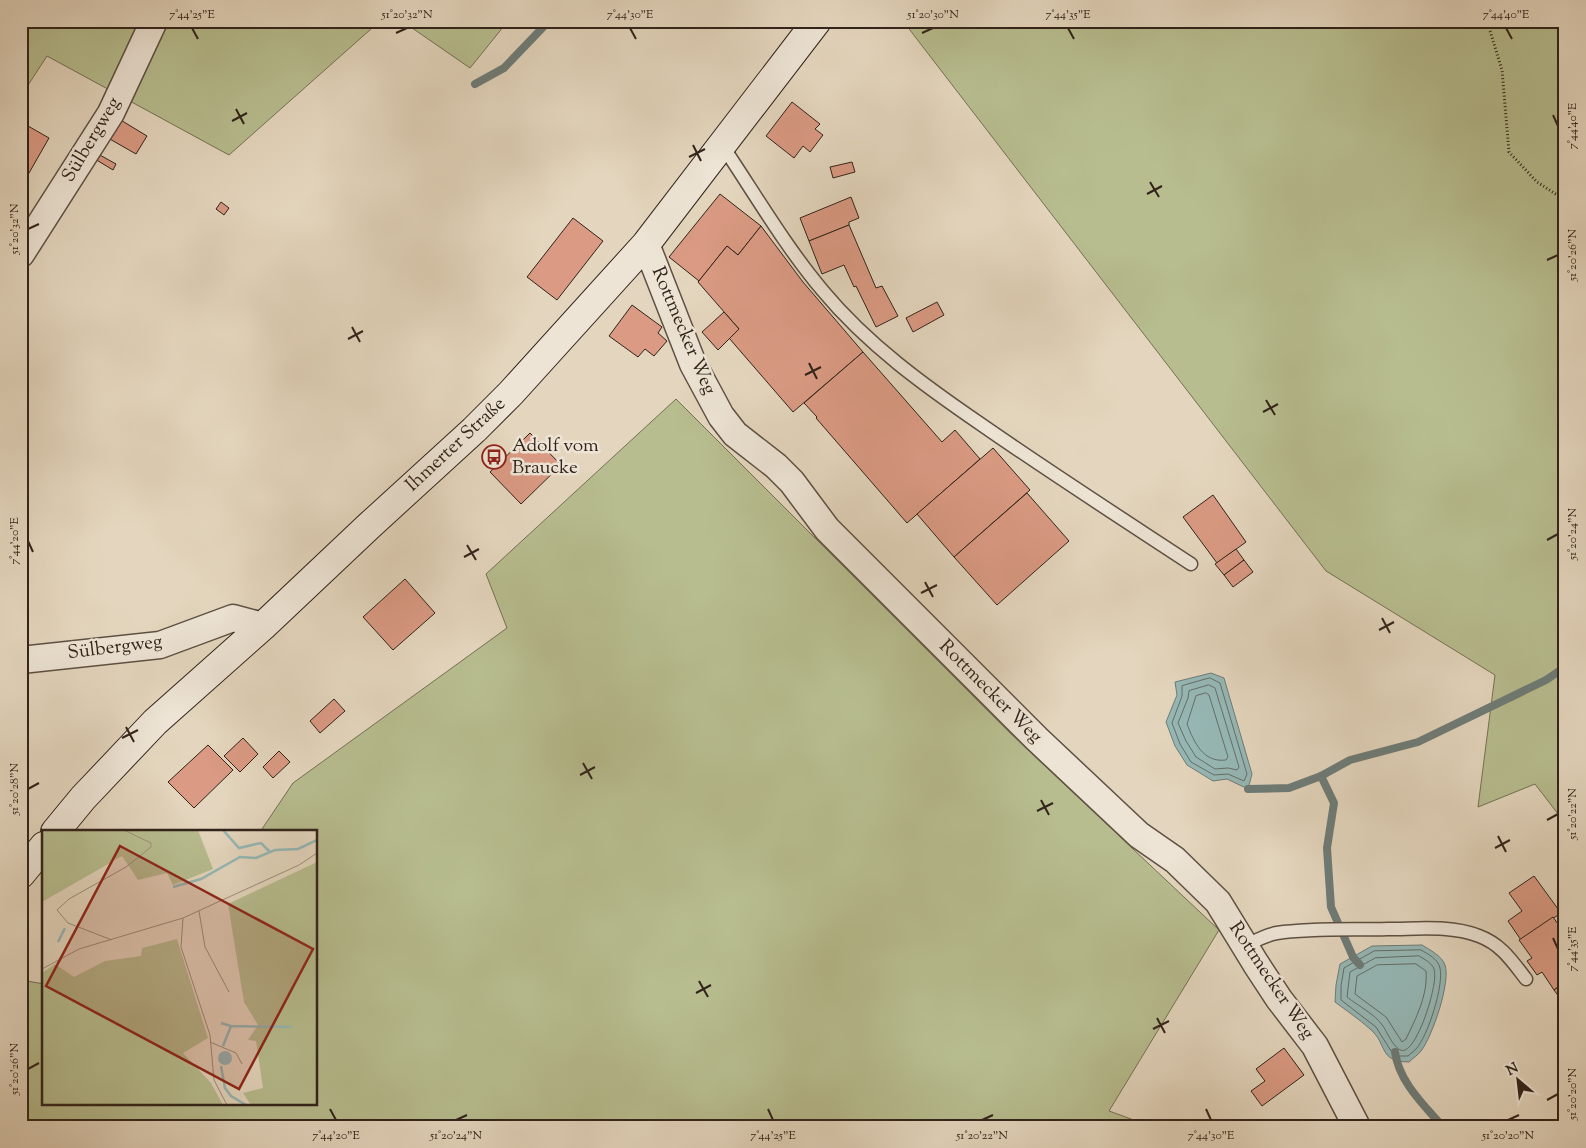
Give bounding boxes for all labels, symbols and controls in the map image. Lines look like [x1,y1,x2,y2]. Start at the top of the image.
text: 7°44'25"E [169,6,215,24]
text: 51°20'32"N [381,6,433,24]
text: 7°44'30"E [607,6,654,24]
text: 51°20'30"N [906,6,959,24]
text: 7°44'35"E [1046,6,1091,24]
text: 7°44'40"E [1483,6,1530,24]
street label: Sülbergweg [56,92,128,188]
text: 7°44'40"E [1564,102,1582,149]
text: 51°20'32"N [6,203,24,255]
text: 51°20'26"N [1564,229,1582,282]
street label: Rottmecker Weg [644,263,722,399]
street label: Ihmerter Straße [400,391,512,499]
place label: Adolf vom Braucke [512,433,599,482]
bus stop icon: Adolf vom Braucke [481,444,507,470]
text: 51°20'24"N [1564,508,1582,561]
text: 7°44'20"E [6,517,24,565]
street label: Sülbergweg [66,629,164,667]
street label: Rottmecker Weg [932,634,1048,750]
text: 51°20'28"N [6,762,24,816]
text: 51°20'22"N [1564,788,1582,841]
inset map [42,830,318,1106]
street label: Rottmecker Weg [1222,917,1320,1045]
text: 7°44'35"E [1564,926,1582,971]
text: 51°20'26"N [6,1043,24,1096]
north arrow [1494,1056,1544,1106]
text: N [1503,1059,1522,1082]
text: 51°20'20"N [1564,1067,1582,1121]
text: 7°44'20"E [312,1127,360,1145]
text: 51°20'24"N [429,1127,482,1145]
text: 7°44'25"E [750,1127,796,1145]
text: 51°20'22"N [955,1127,1008,1145]
text: 7°44'30"E [1188,1127,1235,1145]
text: 51°20'20"N [1481,1127,1535,1145]

